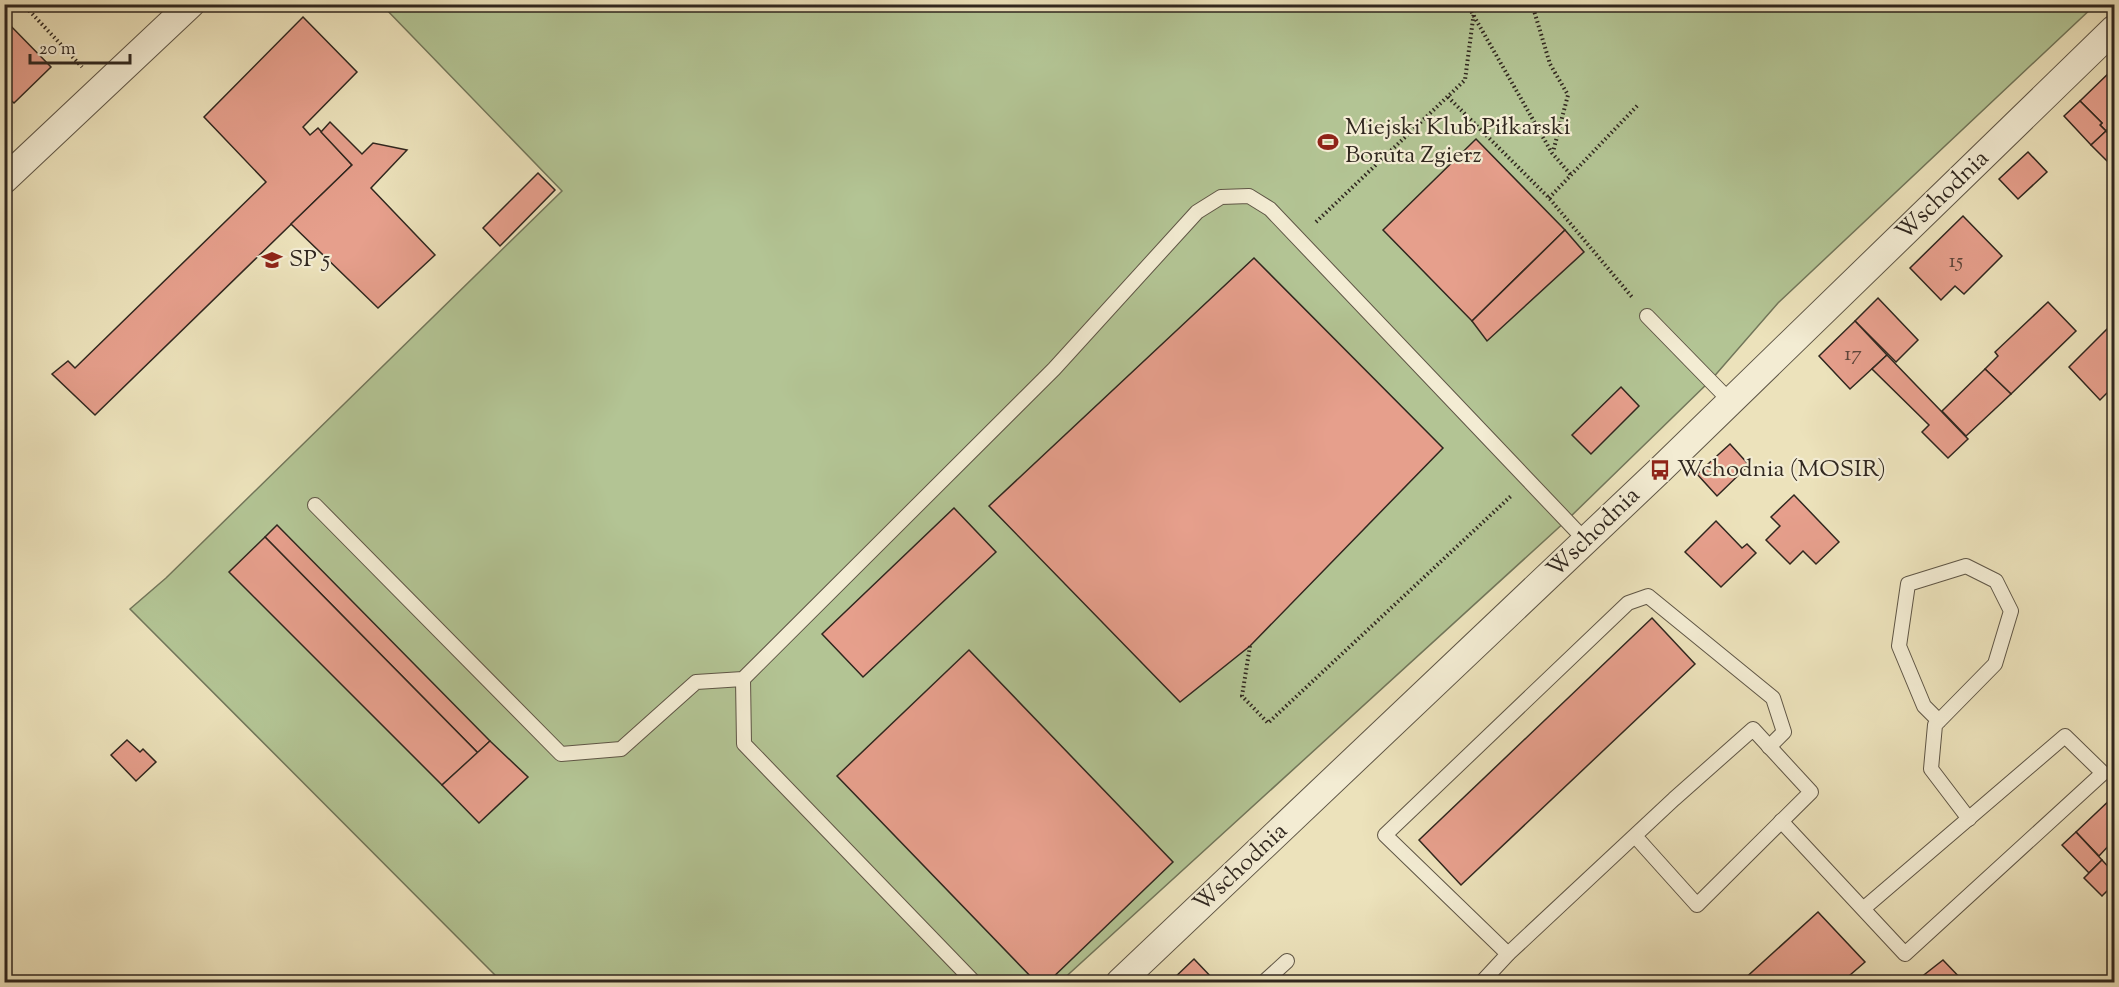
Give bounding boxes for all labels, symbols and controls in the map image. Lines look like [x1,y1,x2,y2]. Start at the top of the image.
scale bar [30,27,130,65]
text: 20 m [39,37,76,63]
place label: Miejski Klub Piłkarski Boruta Zgierz [1345,111,1571,173]
sports icon: Miejski Klub Piłkarski Boruta Zgierz [1316,130,1340,154]
street label: Wschodnia [1889,143,1997,249]
place label: SP 5 [289,243,330,277]
house number: 15 [1949,247,1963,277]
school or university icon: SP 5 [260,248,284,272]
house number: 17 [1844,340,1862,370]
place label: Wchodnia (MOSIR) [1677,453,1886,487]
bus stop icon: Wchodnia (MOSIR) [1648,458,1672,482]
street label: Wschodnia [1540,480,1648,586]
street label: Wschodnia [1186,815,1296,921]

